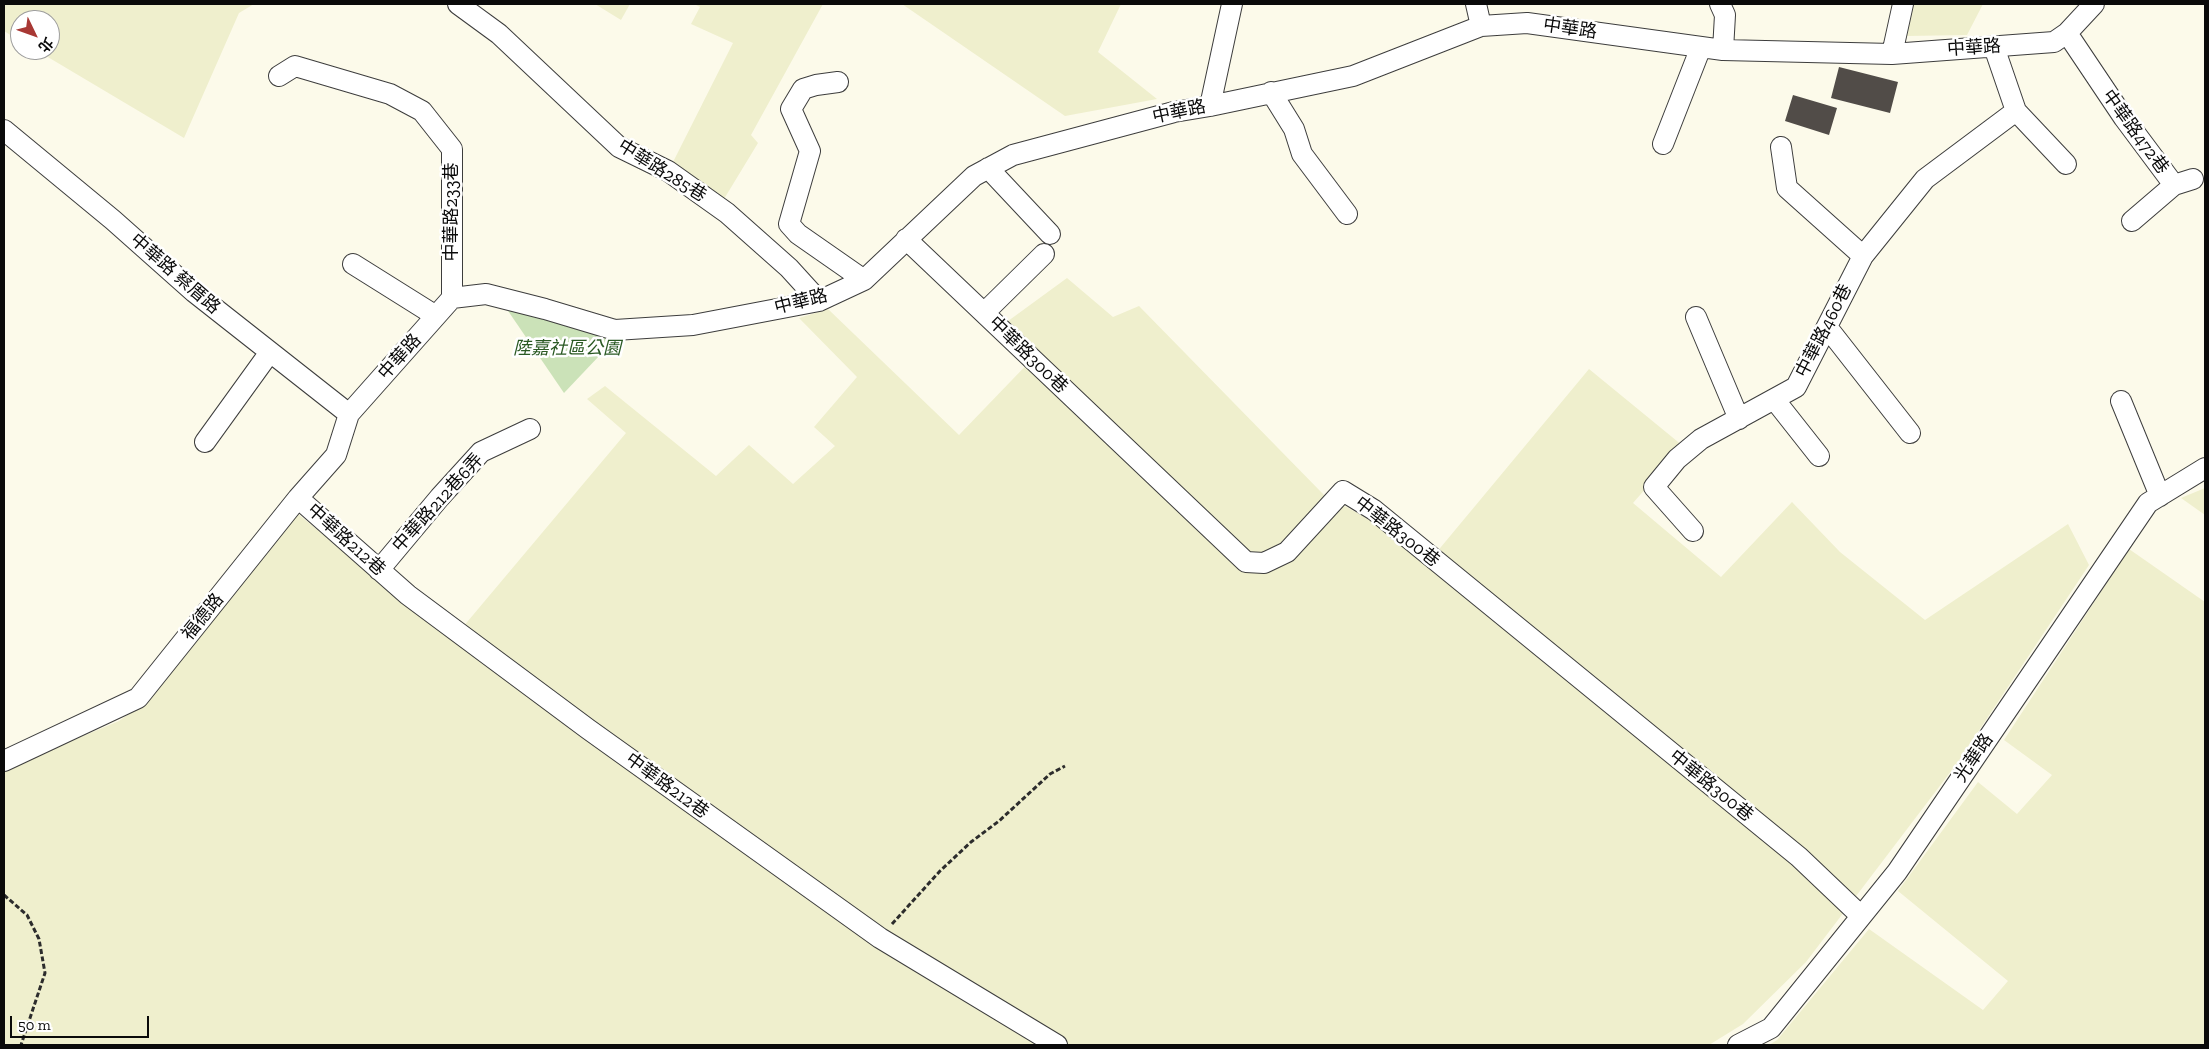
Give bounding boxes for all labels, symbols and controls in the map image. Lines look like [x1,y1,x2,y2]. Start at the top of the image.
north arrow [10,10,60,60]
street label: 中華路 [1542,15,1598,43]
text: 北 [35,34,57,56]
street label: 中華路 [1946,35,2002,61]
street label: 中華路472巷 [2097,86,2173,178]
street label: 中華路 [1150,96,1208,128]
street label: 中華路285巷 [614,135,710,207]
street label: 中華路233巷 [441,163,463,261]
street label: 中華路 蔡厝路 [126,229,224,319]
street label: 中華路460巷 [1791,281,1857,381]
street label: 中華路 [772,285,830,319]
street label: 中華路300巷 [984,312,1072,398]
street label: 中華路 [374,330,426,384]
park label: 陸嘉社區公園 [513,338,621,360]
street label: 中華路212巷6弄 [388,449,488,557]
street label: 中華路300巷 [1350,492,1444,572]
street label: 中華路212巷 [303,499,389,581]
street label: 福德路 [178,589,228,645]
street label: 光華路 [1950,730,1998,786]
street label: 中華路300巷 [1665,746,1757,826]
street label: 中華路212巷 [621,749,713,823]
scale bar [12,1006,151,1038]
text: 50 m [18,1016,51,1034]

